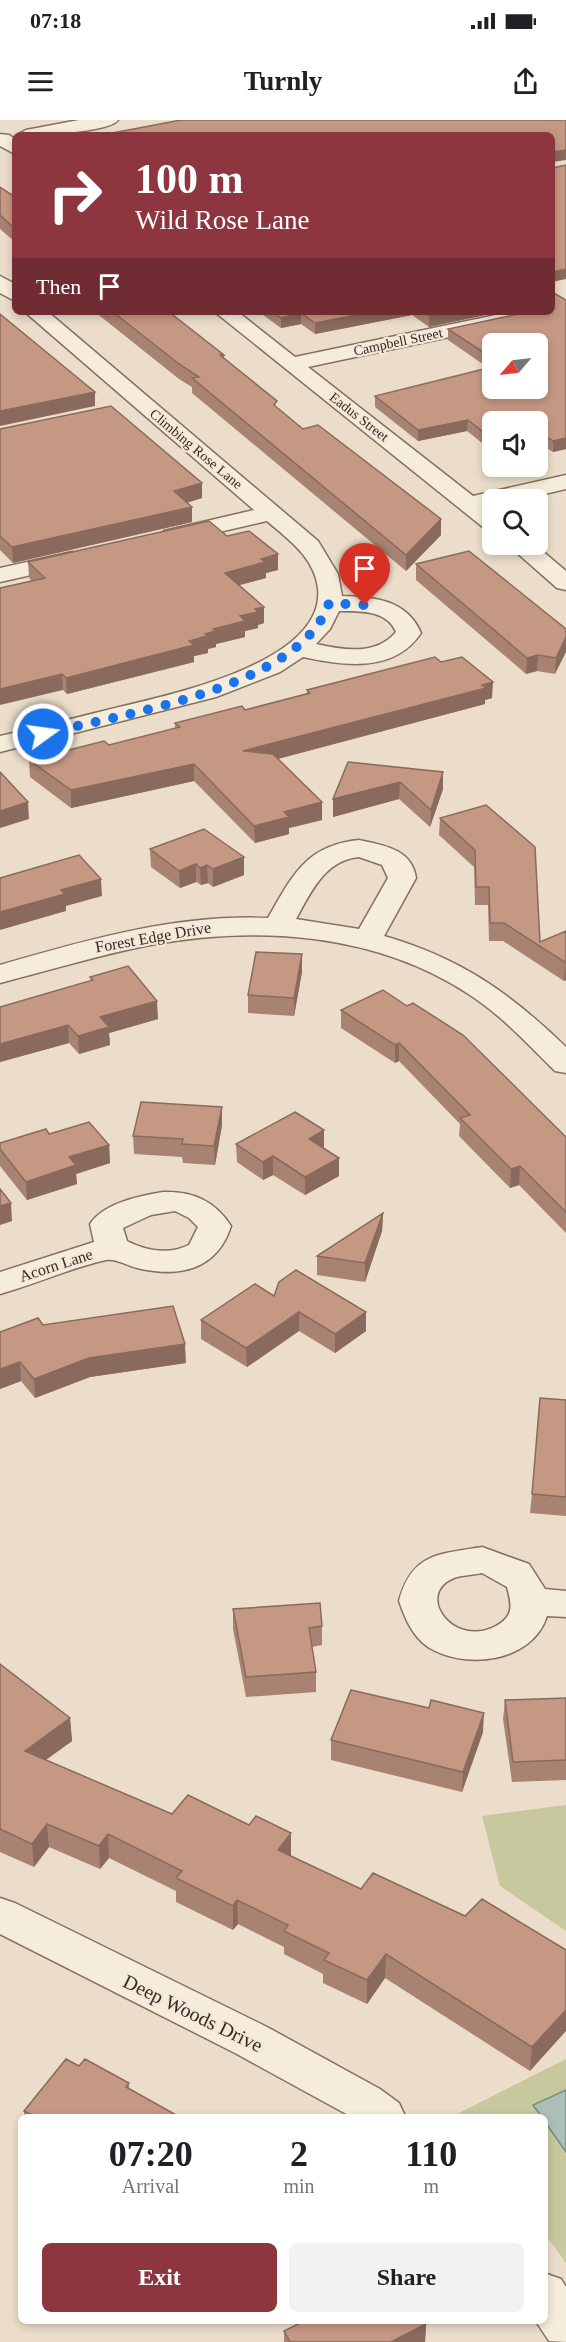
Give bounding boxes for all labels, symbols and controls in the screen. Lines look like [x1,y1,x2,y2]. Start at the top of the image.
text: 07:18 [30,8,81,33]
icon: menu [24,65,57,98]
icon: share [509,65,542,98]
text: Turnly [244,66,322,96]
icon: right [36,156,114,234]
text: 100 m [135,156,244,202]
text: Wild Rose Lane [135,205,309,235]
icon: arrive [93,270,126,303]
text: Then [36,274,81,299]
street label: Campbell Street [352,325,444,359]
north arrow [482,333,548,399]
map controls [482,333,548,555]
street label: Eadus Street [327,389,391,445]
street label: Climbing Rose Lane [147,406,245,492]
button: sound [482,411,548,477]
button: search [482,489,548,555]
pin [339,543,390,605]
icon: arrive [348,552,381,585]
position arrow [11,702,75,766]
street label: Forest Edge Drive [94,918,212,957]
street label: Acorn Lane [17,1245,95,1285]
street label: Deep Woods Drive [119,1970,266,2057]
text: 07:20 [109,2134,193,2174]
text: 2 [290,2134,308,2174]
text: 110 [405,2134,457,2174]
text: Arrival [122,2175,180,2197]
text: min [283,2175,315,2197]
text: m [423,2175,439,2197]
button: Exit [42,2243,277,2312]
button: Share [289,2243,524,2312]

